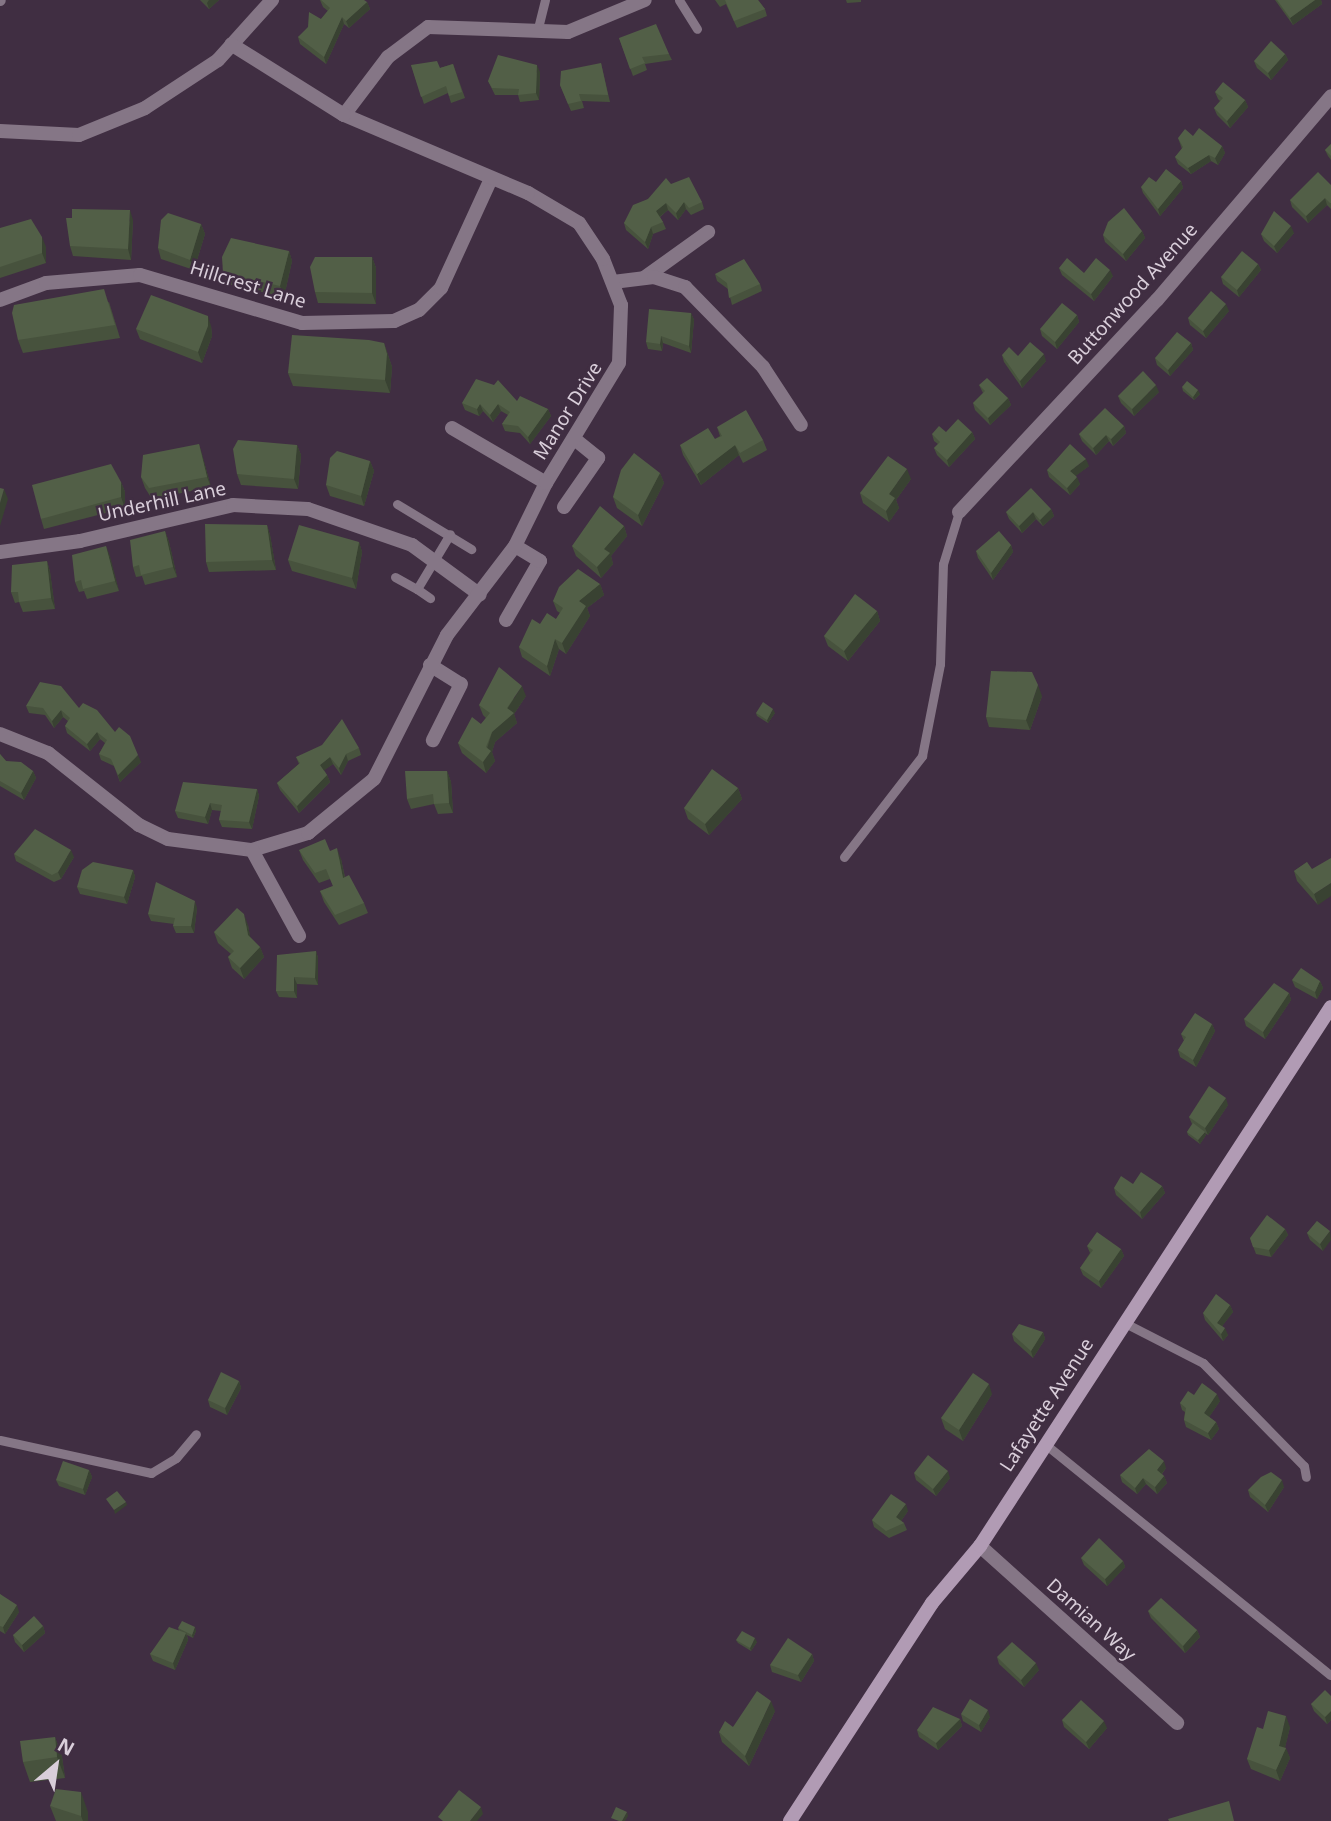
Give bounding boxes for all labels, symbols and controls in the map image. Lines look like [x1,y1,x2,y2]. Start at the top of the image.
street label: Buttonwood Avenue [1064,219,1202,369]
street label: Hillcrest Lane [187,257,309,313]
street label: Manor Drive [529,358,607,464]
street label: Underhill Lane [96,477,228,527]
street label: Lafayette Avenue [995,1334,1099,1476]
street label: Damian Way [1042,1574,1140,1666]
north arrow [21,1730,91,1800]
text: N [53,1732,79,1762]

